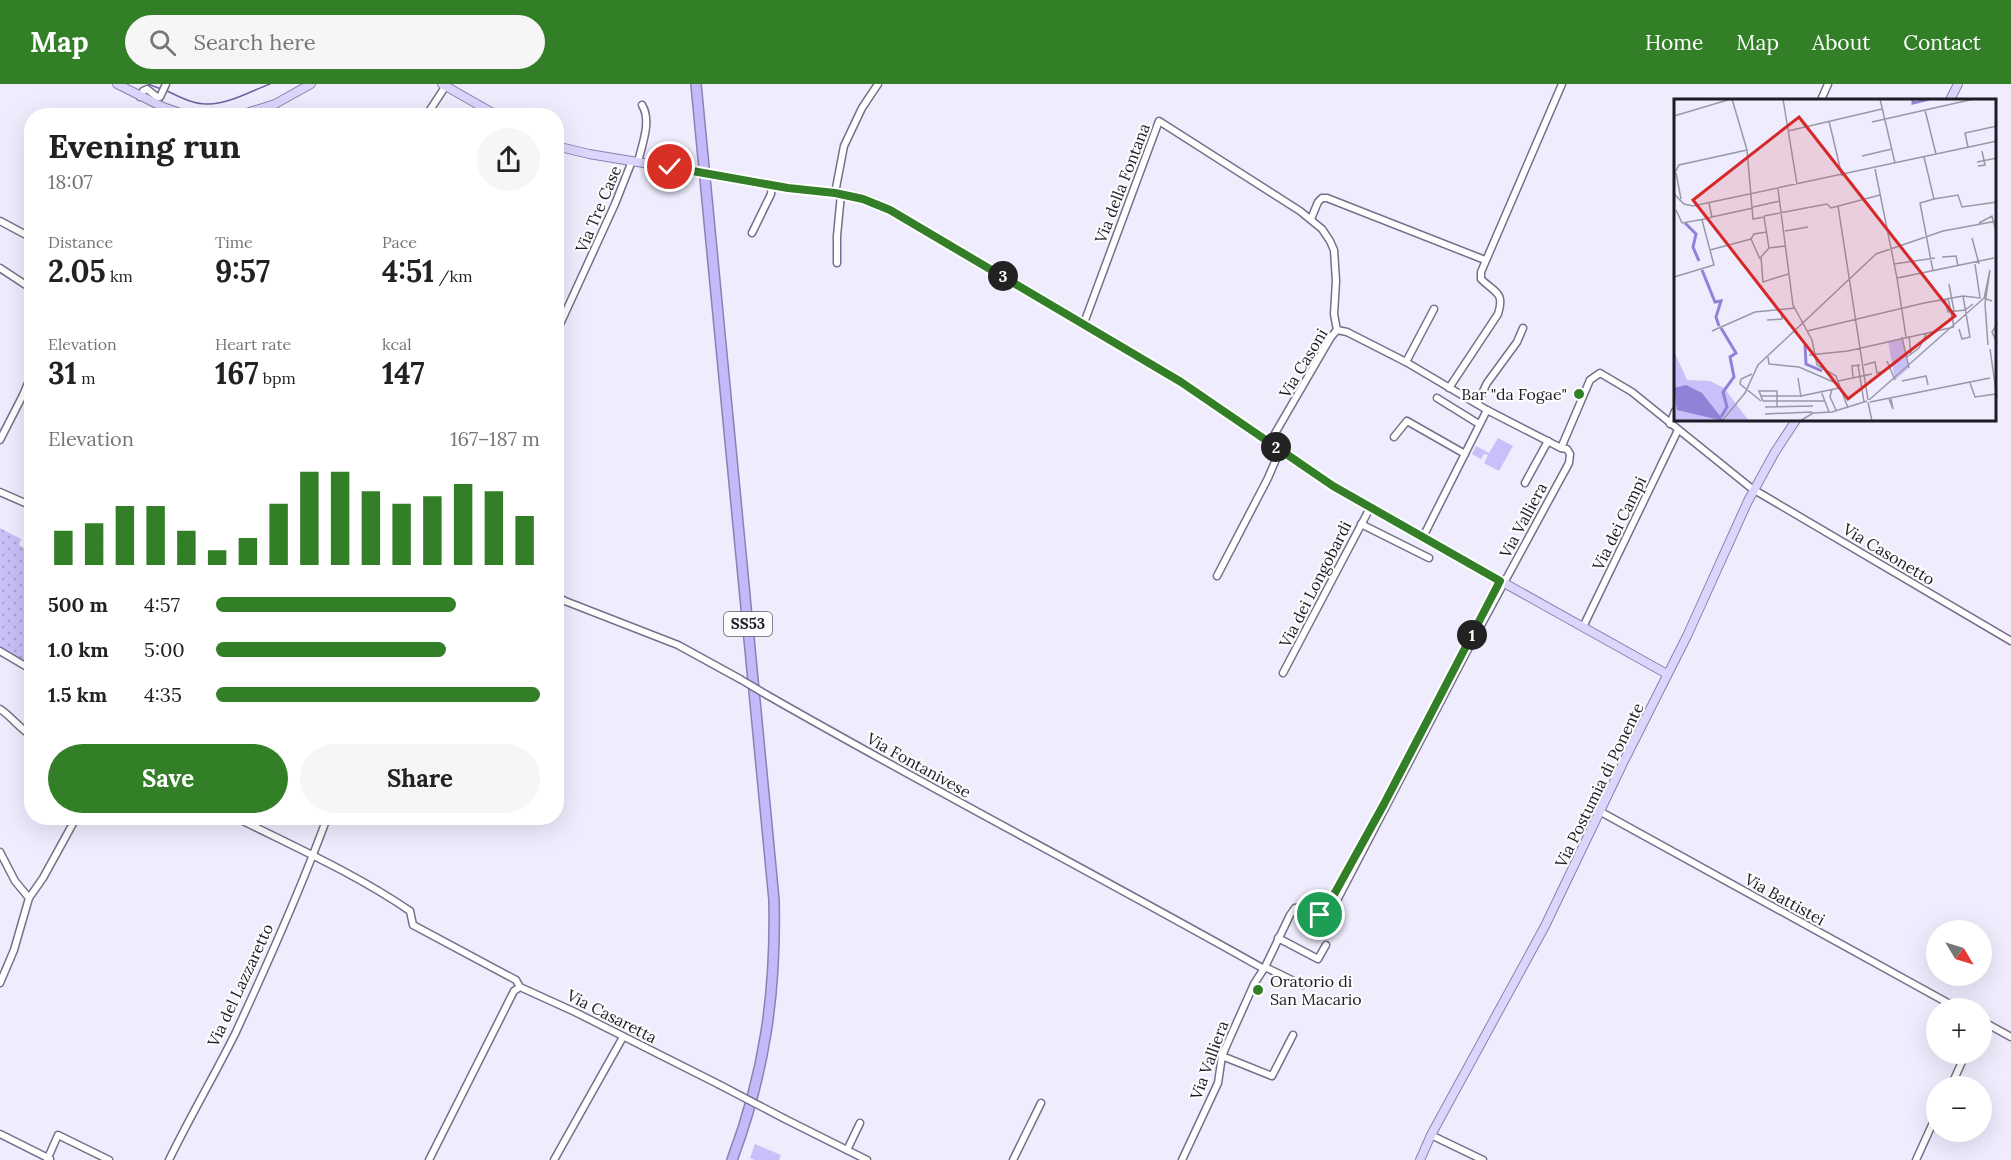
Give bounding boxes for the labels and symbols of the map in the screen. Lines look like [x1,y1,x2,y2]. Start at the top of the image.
inset map [1674,99,1996,422]
street label: Via della Fontana [1090,120,1154,247]
pin [644,141,695,192]
street label: Via Tre Case [570,162,625,256]
pin: 3 [988,261,1018,291]
street label: Via Casoni [1274,325,1332,402]
place label: Bar "da Fogae" [1461,384,1567,404]
marker: Bar "da Fogae" [1572,387,1586,401]
pin: 2 [1261,432,1291,462]
street label: Via dei Campi [1587,473,1650,574]
street label: Via Valliera [1494,479,1551,562]
street label: Via dei Longobardi [1274,518,1355,651]
street label: Via Casonetto [1839,518,1939,589]
road number: SS53 [724,612,772,636]
pin: 1 [1457,620,1487,650]
street label: Via Postumia di Ponente [1550,699,1648,871]
street label: Via Fontanivese [863,728,975,802]
street label: Via Battistei [1740,868,1829,929]
pin [1294,889,1345,940]
street label: Via del Lazzaretto [202,920,277,1051]
north arrow [1926,920,1992,986]
place label: Oratorio di San Macario [1270,971,1362,1009]
marker: Oratorio di San Macario [1251,983,1265,997]
street label: Via Casaretta [563,984,660,1047]
street label: Via Valliera [1185,1018,1232,1103]

